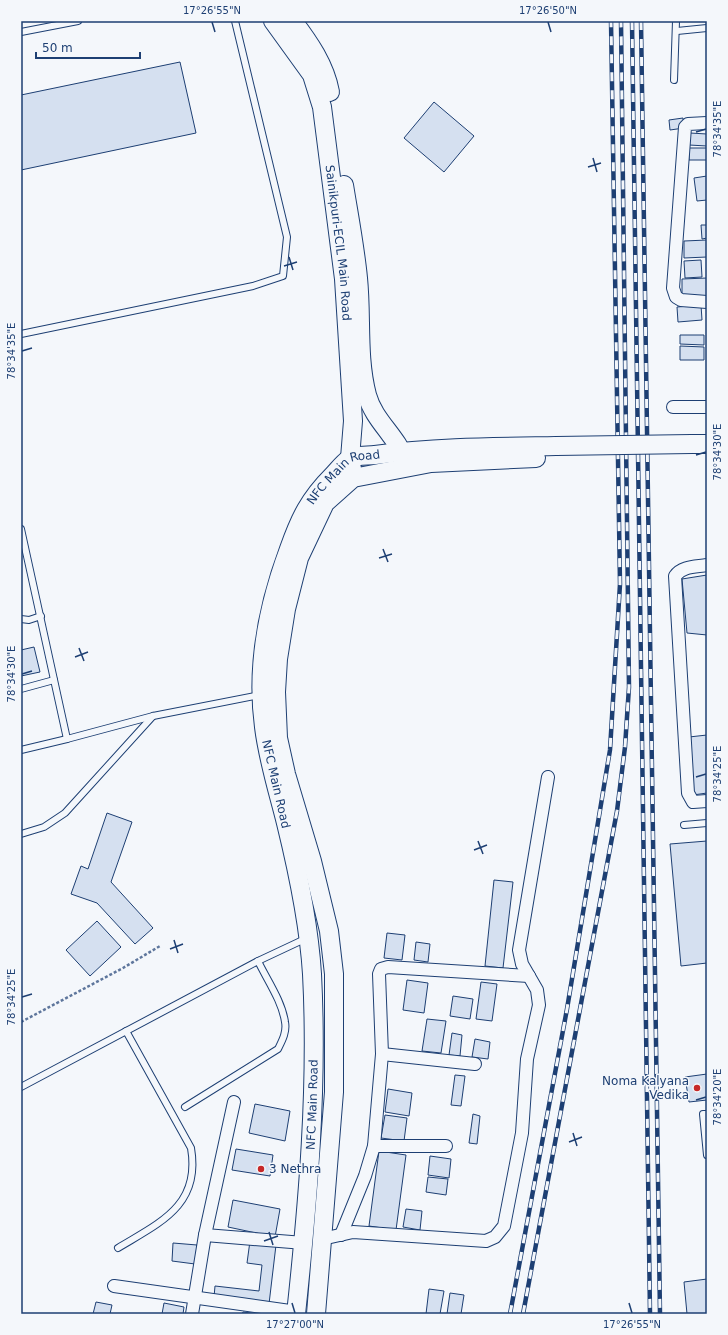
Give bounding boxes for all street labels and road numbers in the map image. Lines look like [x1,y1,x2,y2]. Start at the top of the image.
street label: Sainikpuri-ECIL Main Road [322,164,354,321]
street label: NFC Main Road [304,447,381,507]
street label: NFC Main Road [259,738,293,830]
street label: NFC Main Road [303,1059,321,1150]

